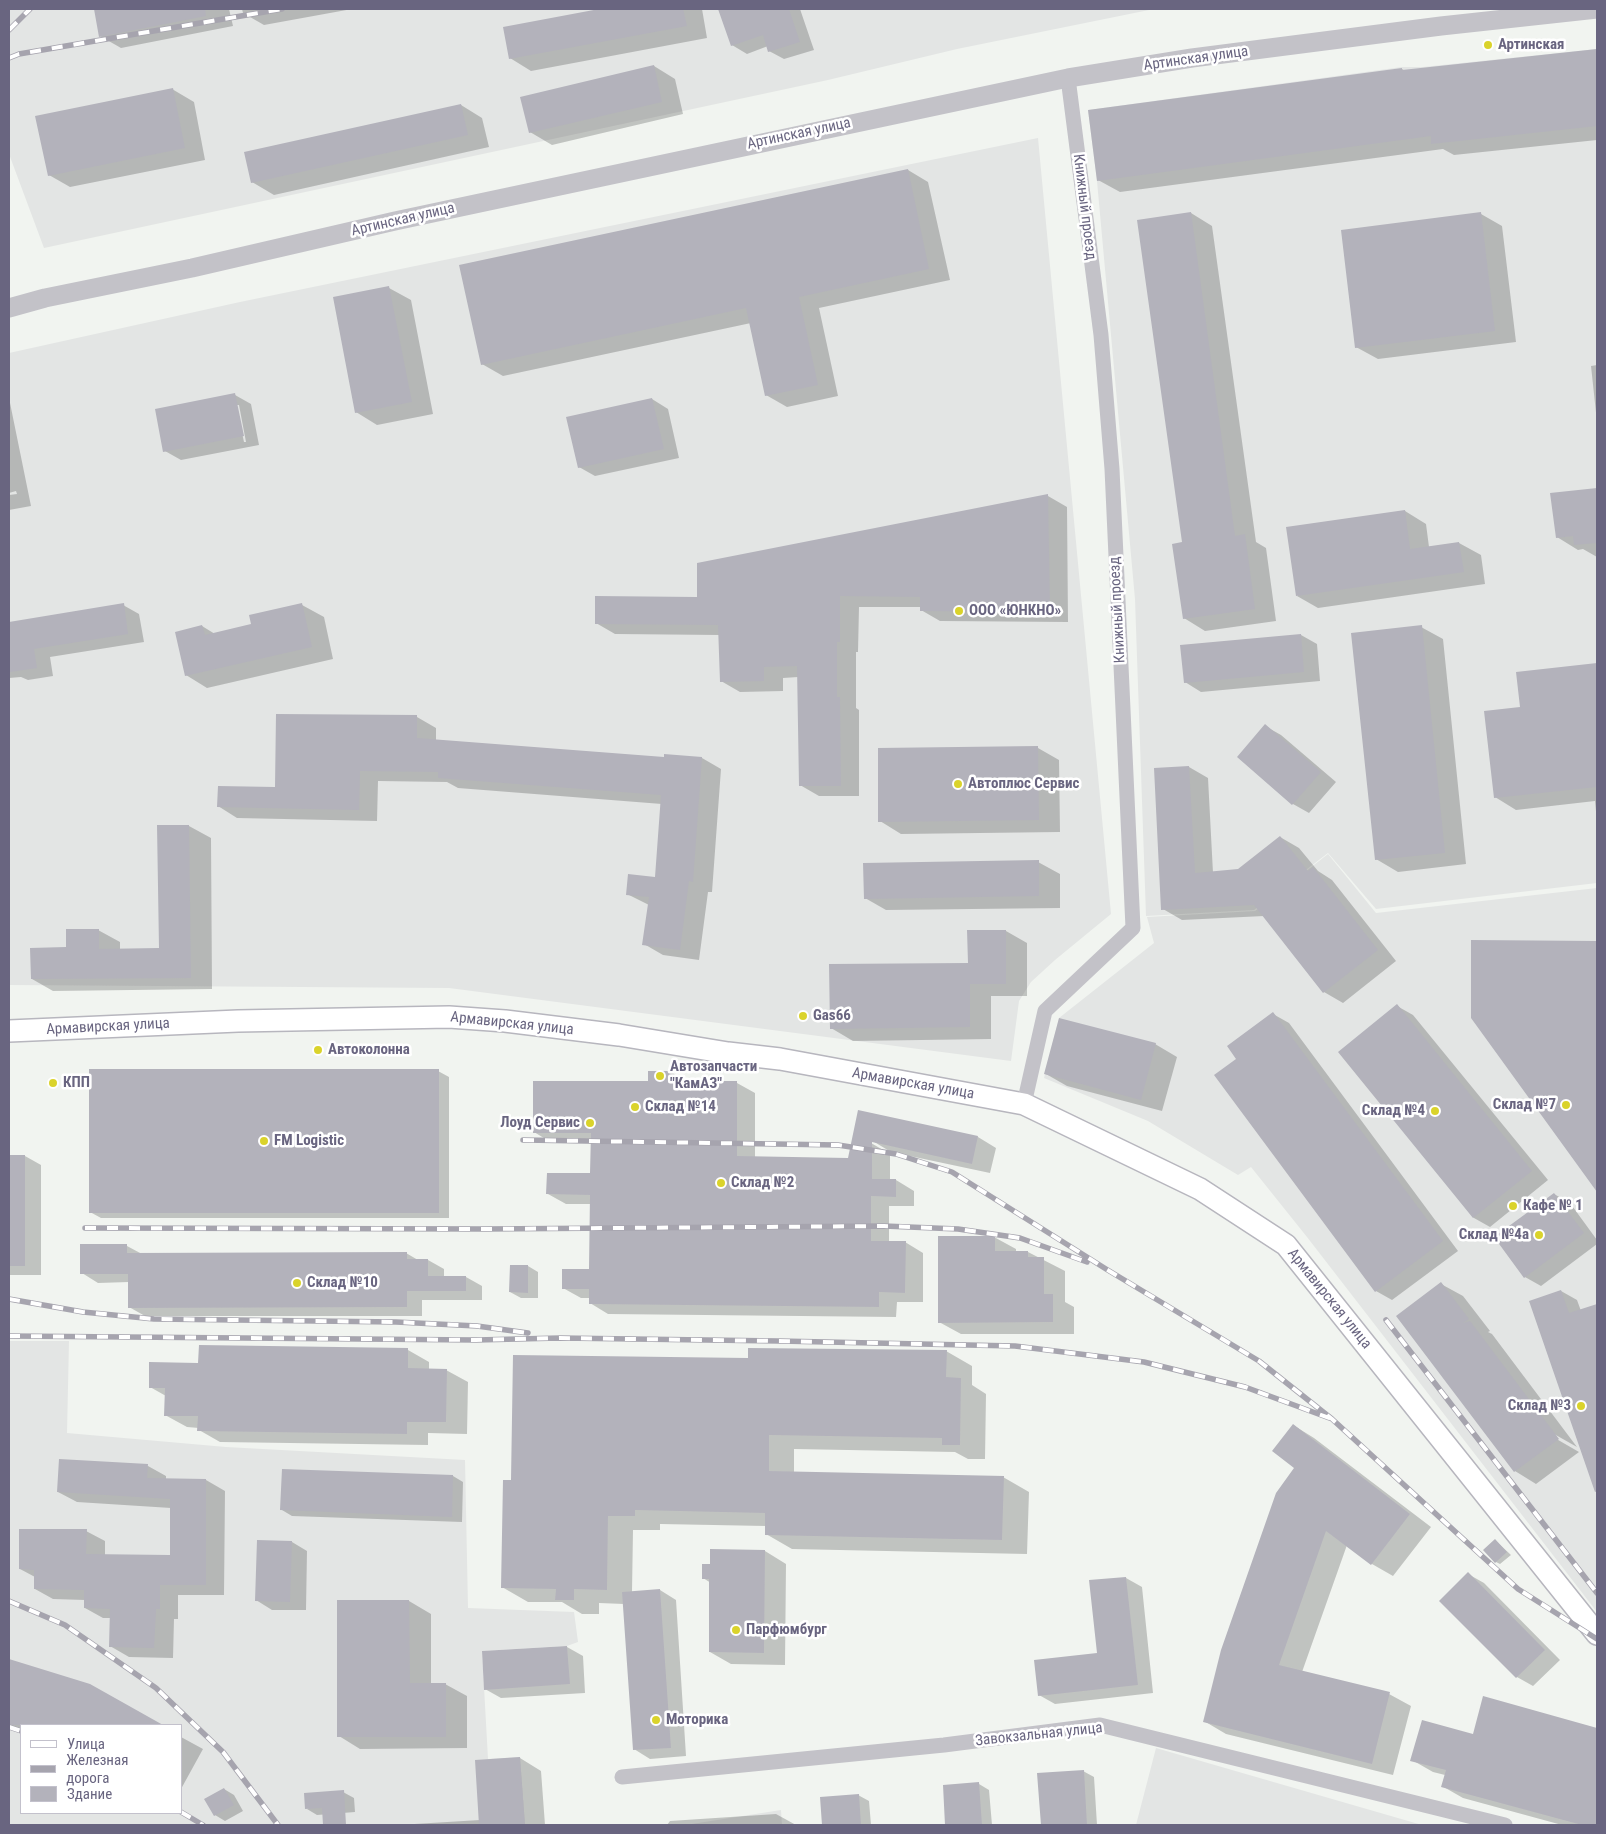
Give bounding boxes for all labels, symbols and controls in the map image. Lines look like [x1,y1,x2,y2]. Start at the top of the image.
place label: Артинская [1498,36,1564,54]
marker: Артинская [1482,39,1494,51]
street label: Артинская улица [1143,43,1249,75]
street label: Артинская улица [746,114,852,154]
street label: Книжный проезд [1069,153,1099,261]
street label: Артинская улица [350,199,456,241]
street label: Книжный проезд [1106,556,1130,664]
place label: ООО «ЮНКНО» [969,602,1061,620]
marker: ООО «ЮНКНО» [953,605,965,617]
place label: Автоплюс Сервис [968,775,1079,793]
marker: Автоплюс Сервис [952,778,964,790]
place label: Gas66 [813,1007,851,1025]
street label: Армавирская улица [449,1009,575,1039]
marker: Gas66 [797,1010,809,1022]
street label: Армавирская улица [46,1015,170,1039]
place label: Автоколонна [328,1041,410,1059]
marker: Автоколонна [312,1044,324,1056]
place label: Автозапчасти "КамАЗ" [670,1058,757,1093]
street label: Армавирская улица [850,1064,976,1104]
marker: Автозапчасти "КамАЗ" [654,1070,666,1082]
place label: КПП [63,1074,90,1092]
marker: КПП [47,1077,59,1089]
place label: Склад №7 [1493,1096,1556,1114]
place label: Склад №14 [645,1098,716,1116]
marker: Склад №7 [1560,1099,1572,1111]
marker: Склад №14 [629,1101,641,1113]
place label: Склад №4 [1362,1102,1425,1120]
marker: Склад №4 [1429,1105,1441,1117]
place label: Лоуд Сервис [500,1114,580,1132]
marker: Лоуд Сервис [584,1117,596,1129]
place label: FM Logistic [274,1132,344,1150]
marker: FM Logistic [258,1135,270,1147]
place label: Склад №2 [731,1174,794,1192]
marker: Склад №2 [715,1177,727,1189]
place label: Кафе № 1 [1523,1197,1583,1215]
marker: Кафе № 1 [1507,1200,1519,1212]
place label: Склад №4а [1459,1226,1529,1244]
marker: Склад №4а [1533,1229,1545,1241]
street label: Армавирская улица [1283,1245,1375,1353]
place label: Склад №10 [307,1274,378,1292]
marker: Склад №10 [291,1277,303,1289]
place label: Склад №3 [1508,1397,1571,1415]
marker: Склад №3 [1575,1400,1587,1412]
place label: Парфюмбург [746,1621,827,1639]
marker: Парфюмбург [730,1624,742,1636]
place label: Моторика [666,1711,728,1729]
marker: Моторика [650,1714,662,1726]
street label: Завокзальная улица [975,1719,1103,1751]
legend [20,1724,182,1814]
text: Улица [67,1735,105,1753]
text: Железная дорога [66,1751,128,1787]
text: Здание [67,1785,112,1803]

